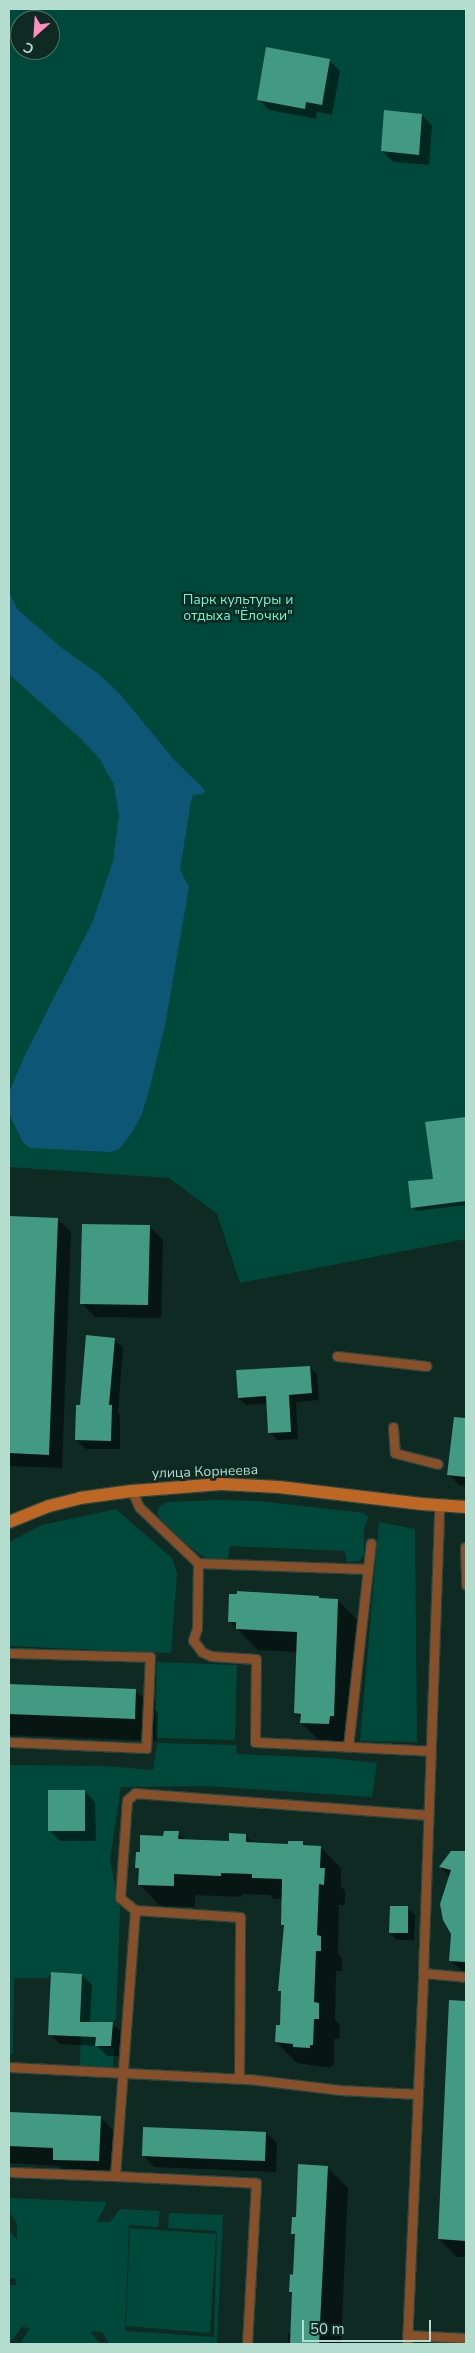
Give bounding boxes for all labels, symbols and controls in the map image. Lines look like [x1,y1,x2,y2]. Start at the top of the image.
north arrow [10,10,60,60]
text: С [20,37,37,59]
park label: Парк культуры и отдыха "Ёлочки" [183,592,293,624]
street label: улица Корнеева [152,1462,258,1482]
scale bar [305,2310,434,2342]
text: 50 m [310,2319,345,2339]

